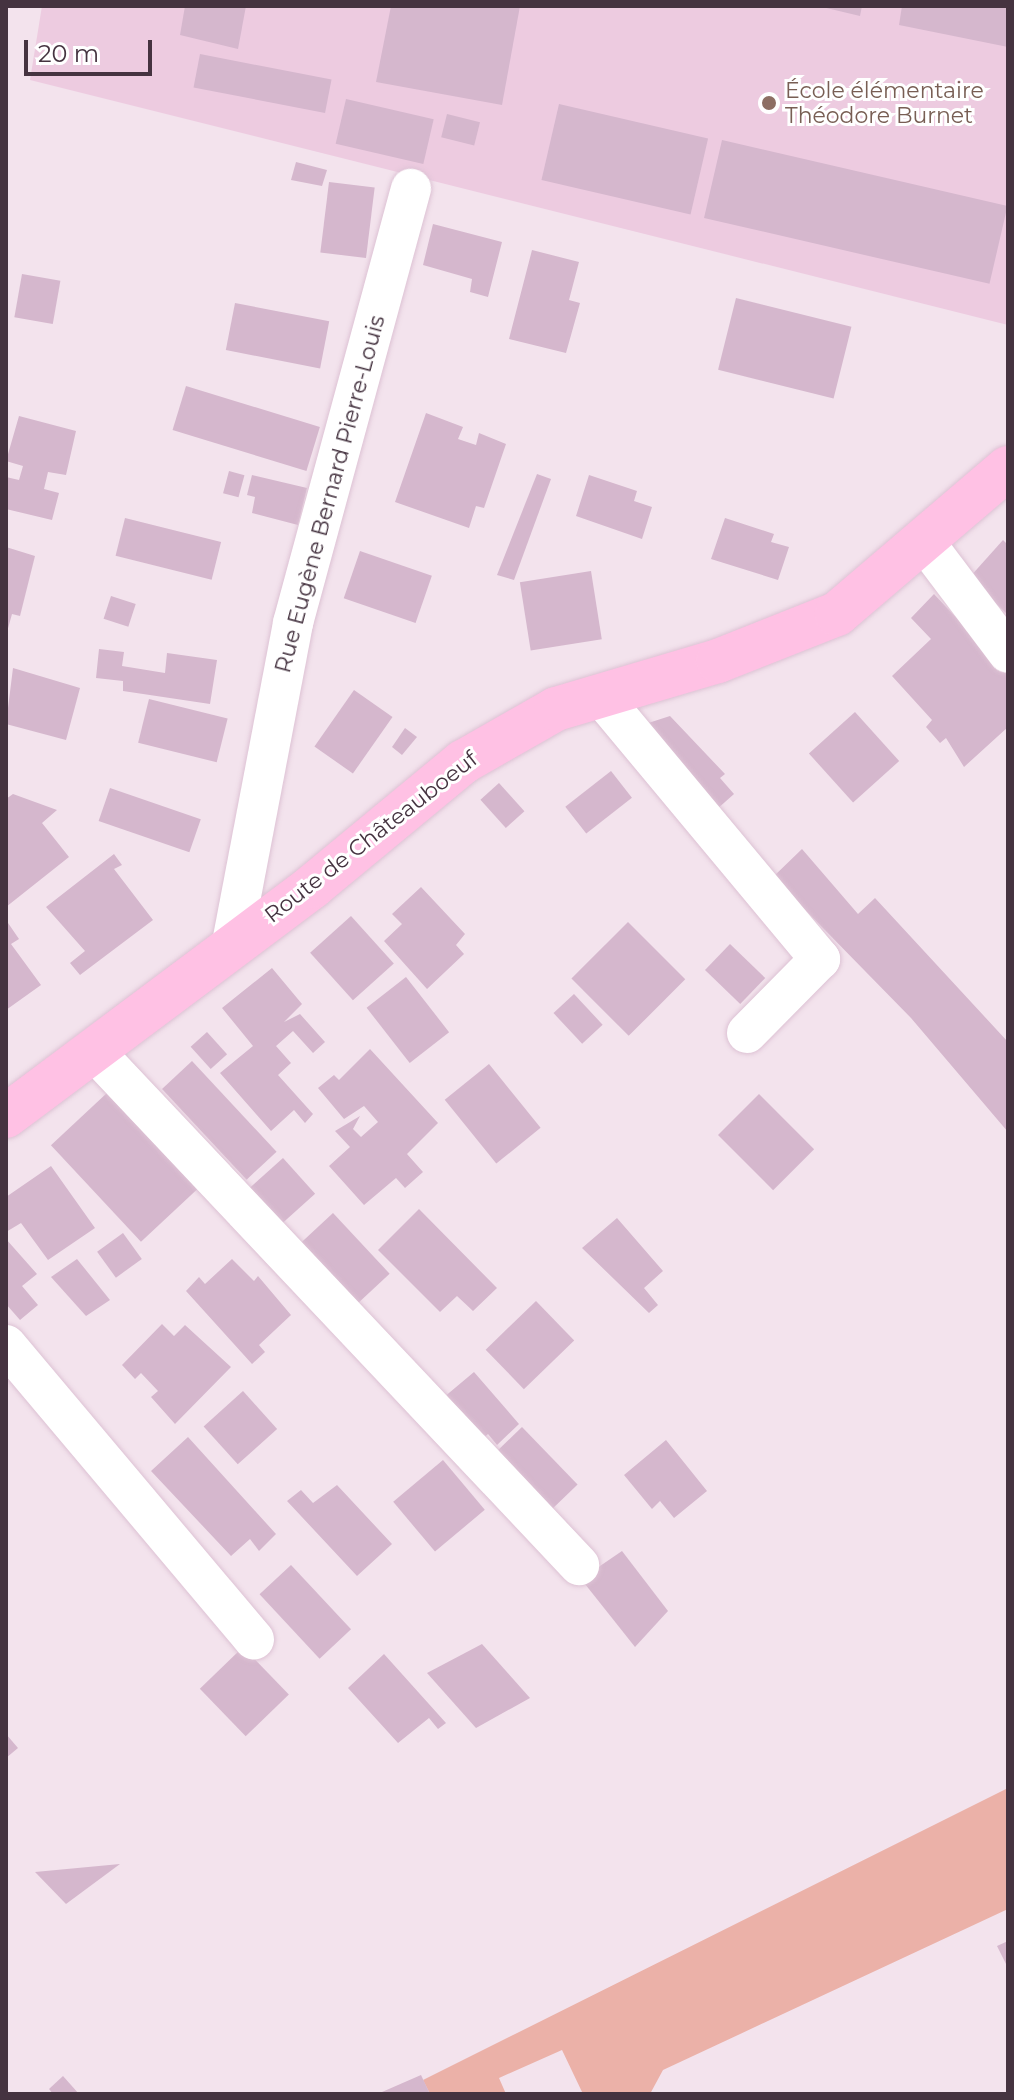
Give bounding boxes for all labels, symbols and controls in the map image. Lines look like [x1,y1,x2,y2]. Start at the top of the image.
scale bar [28,24,156,74]
text: 20 m [38,39,99,68]
place label: École élémentaire Théodore Burnet [785,77,984,128]
marker: École élémentaire Théodore Burnet [760,94,778,112]
street label: Rue Eugène Bernard Pierre-Louis [269,312,391,676]
street label: Route de Châteauboeuf [259,746,483,928]

